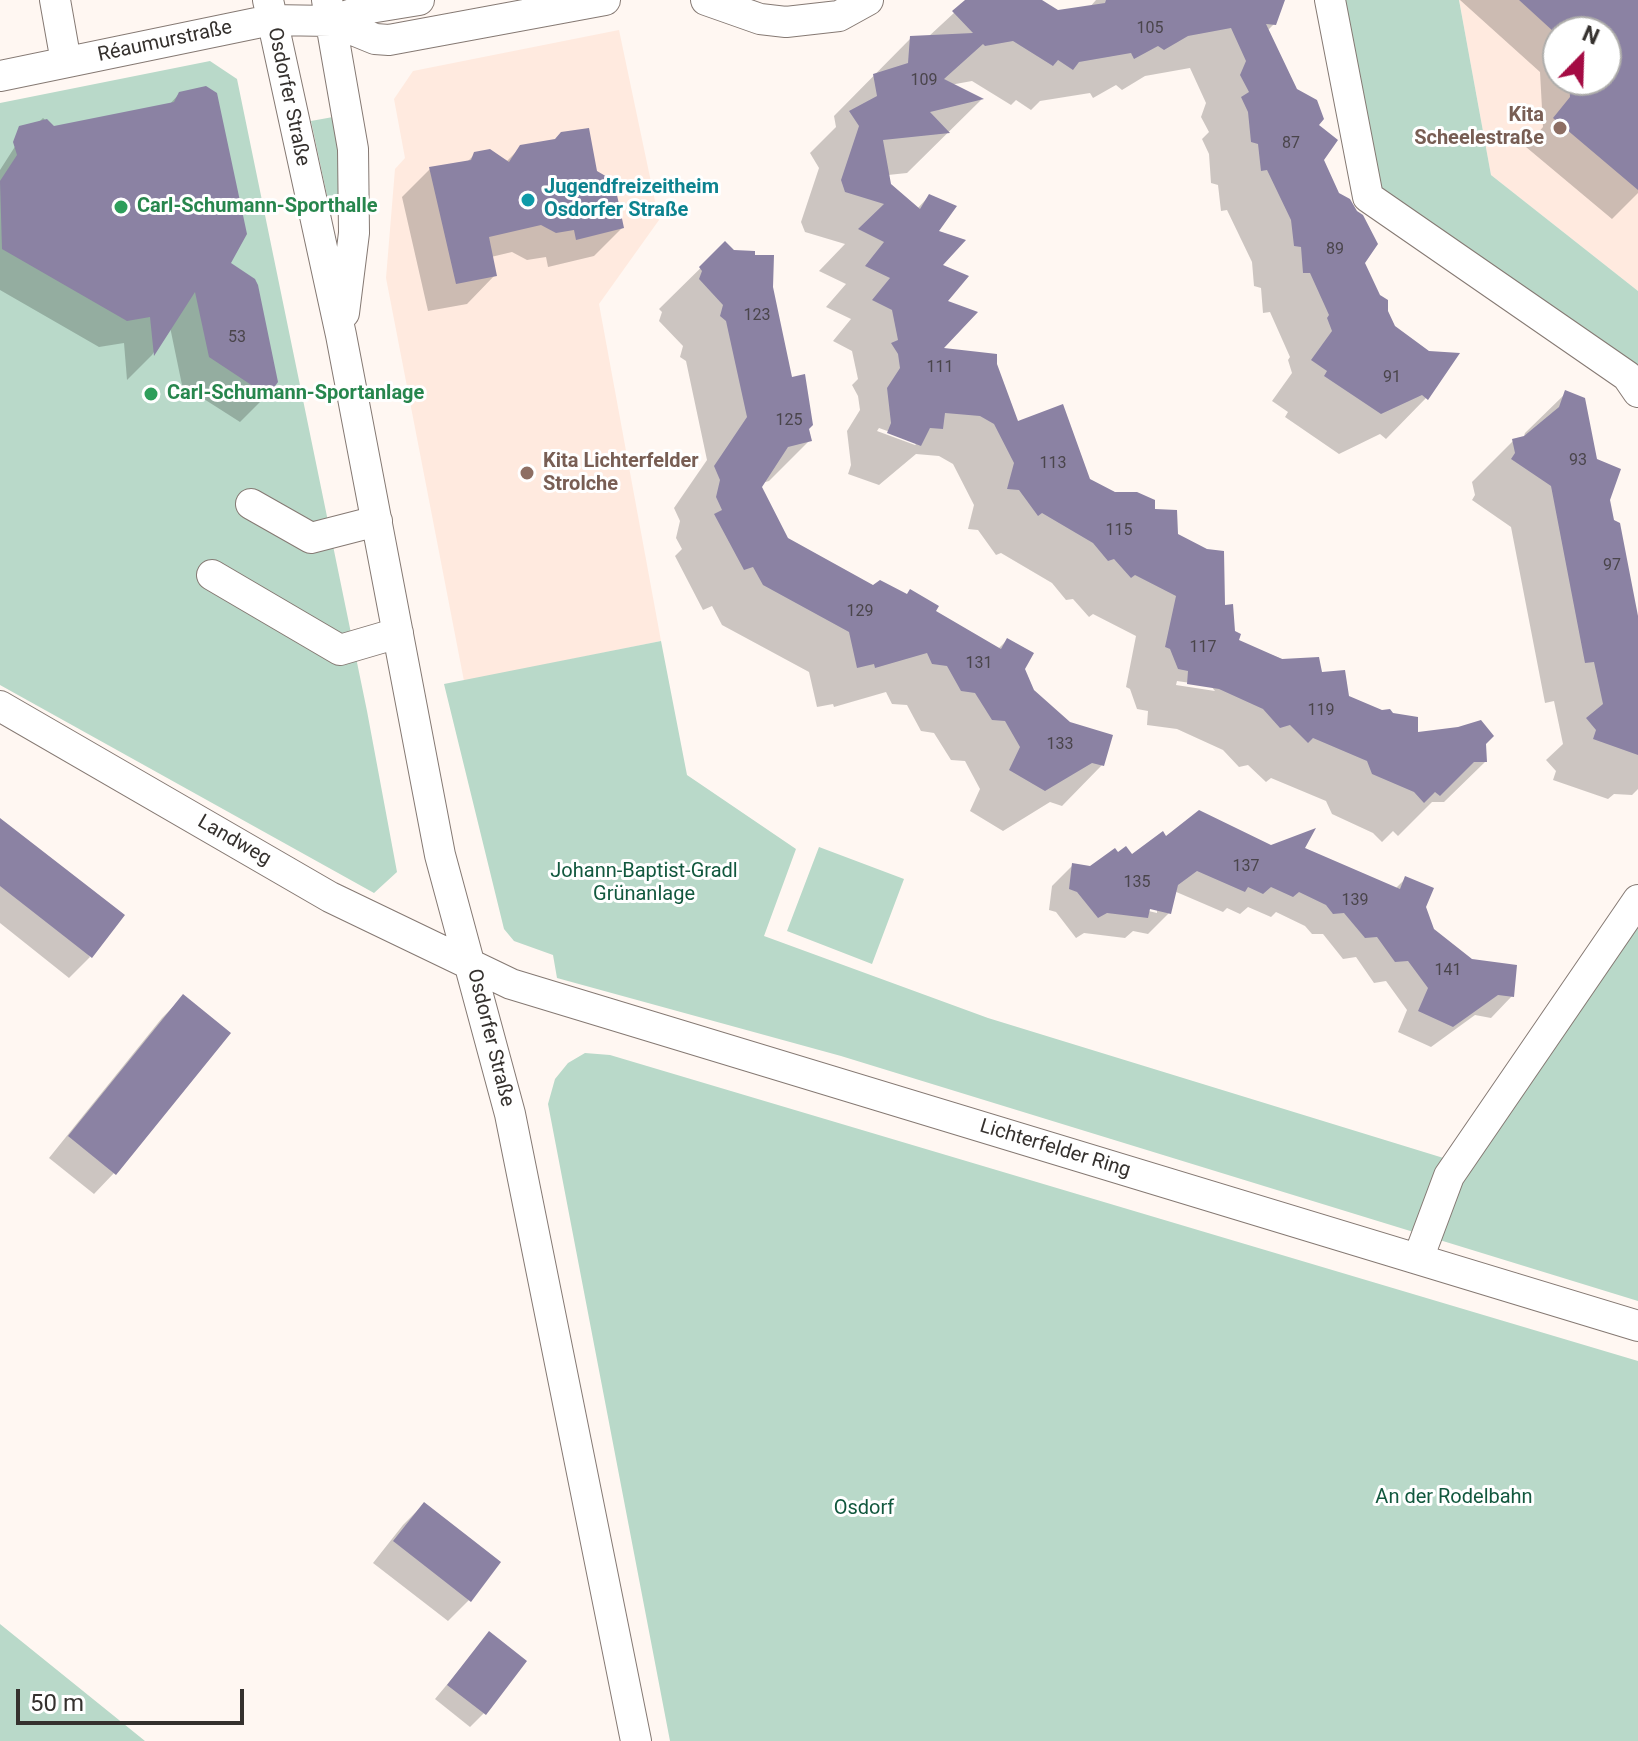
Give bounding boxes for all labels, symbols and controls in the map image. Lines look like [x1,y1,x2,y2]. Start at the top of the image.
street label: Réaumurstraße [96,16,234,68]
north arrow [1542,16,1622,96]
house number: 105 [1137,19,1163,39]
text: N [1579,21,1603,50]
street label: Osdorfer Straße [262,26,314,168]
house number: 109 [911,71,937,91]
place label: Kita Scheelestraße [1414,104,1544,151]
marker: Kita Scheelestraße [1551,119,1569,137]
house number: 87 [1282,134,1300,154]
place label: Jugendfreizeitheim Osdorfer Straße [544,176,719,223]
marker: Jugendfreizeitheim Osdorfer Straße [519,191,537,209]
place label: Carl-Schumann-Sporthalle [137,195,377,219]
marker: Carl-Schumann-Sporthalle [112,198,130,216]
house number: 89 [1326,240,1344,260]
house number: 123 [744,306,770,326]
house number: 53 [228,328,246,348]
house number: 111 [927,358,953,378]
house number: 91 [1383,368,1401,388]
place label: Carl-Schumann-Sportanlage [167,382,424,406]
marker: Carl-Schumann-Sportanlage [142,385,160,403]
house number: 125 [776,411,802,431]
place label: Kita Lichterfelder Strolche [543,450,699,497]
house number: 93 [1569,451,1587,471]
house number: 113 [1040,454,1066,474]
marker: Kita Lichterfelder Strolche [518,464,536,482]
house number: 115 [1106,521,1132,541]
house number: 97 [1603,556,1621,576]
house number: 129 [847,602,873,622]
house number: 117 [1190,638,1216,658]
house number: 131 [966,654,992,674]
house number: 119 [1308,701,1334,721]
house number: 133 [1047,735,1073,755]
street label: Landweg [193,810,275,872]
house number: 137 [1233,857,1259,877]
park label: Johann-Baptist-Gradl Grünanlage [550,860,738,907]
house number: 135 [1124,873,1150,893]
house number: 139 [1342,891,1368,911]
house number: 141 [1435,961,1461,981]
street label: Osdorfer Straße [461,967,519,1109]
street label: Lichterfelder Ring [977,1115,1133,1183]
park label: An der Rodelbahn [1375,1486,1533,1510]
park label: Osdorf [834,1497,894,1521]
scale bar [20,1673,248,1723]
text: 50 m [30,1689,84,1717]

